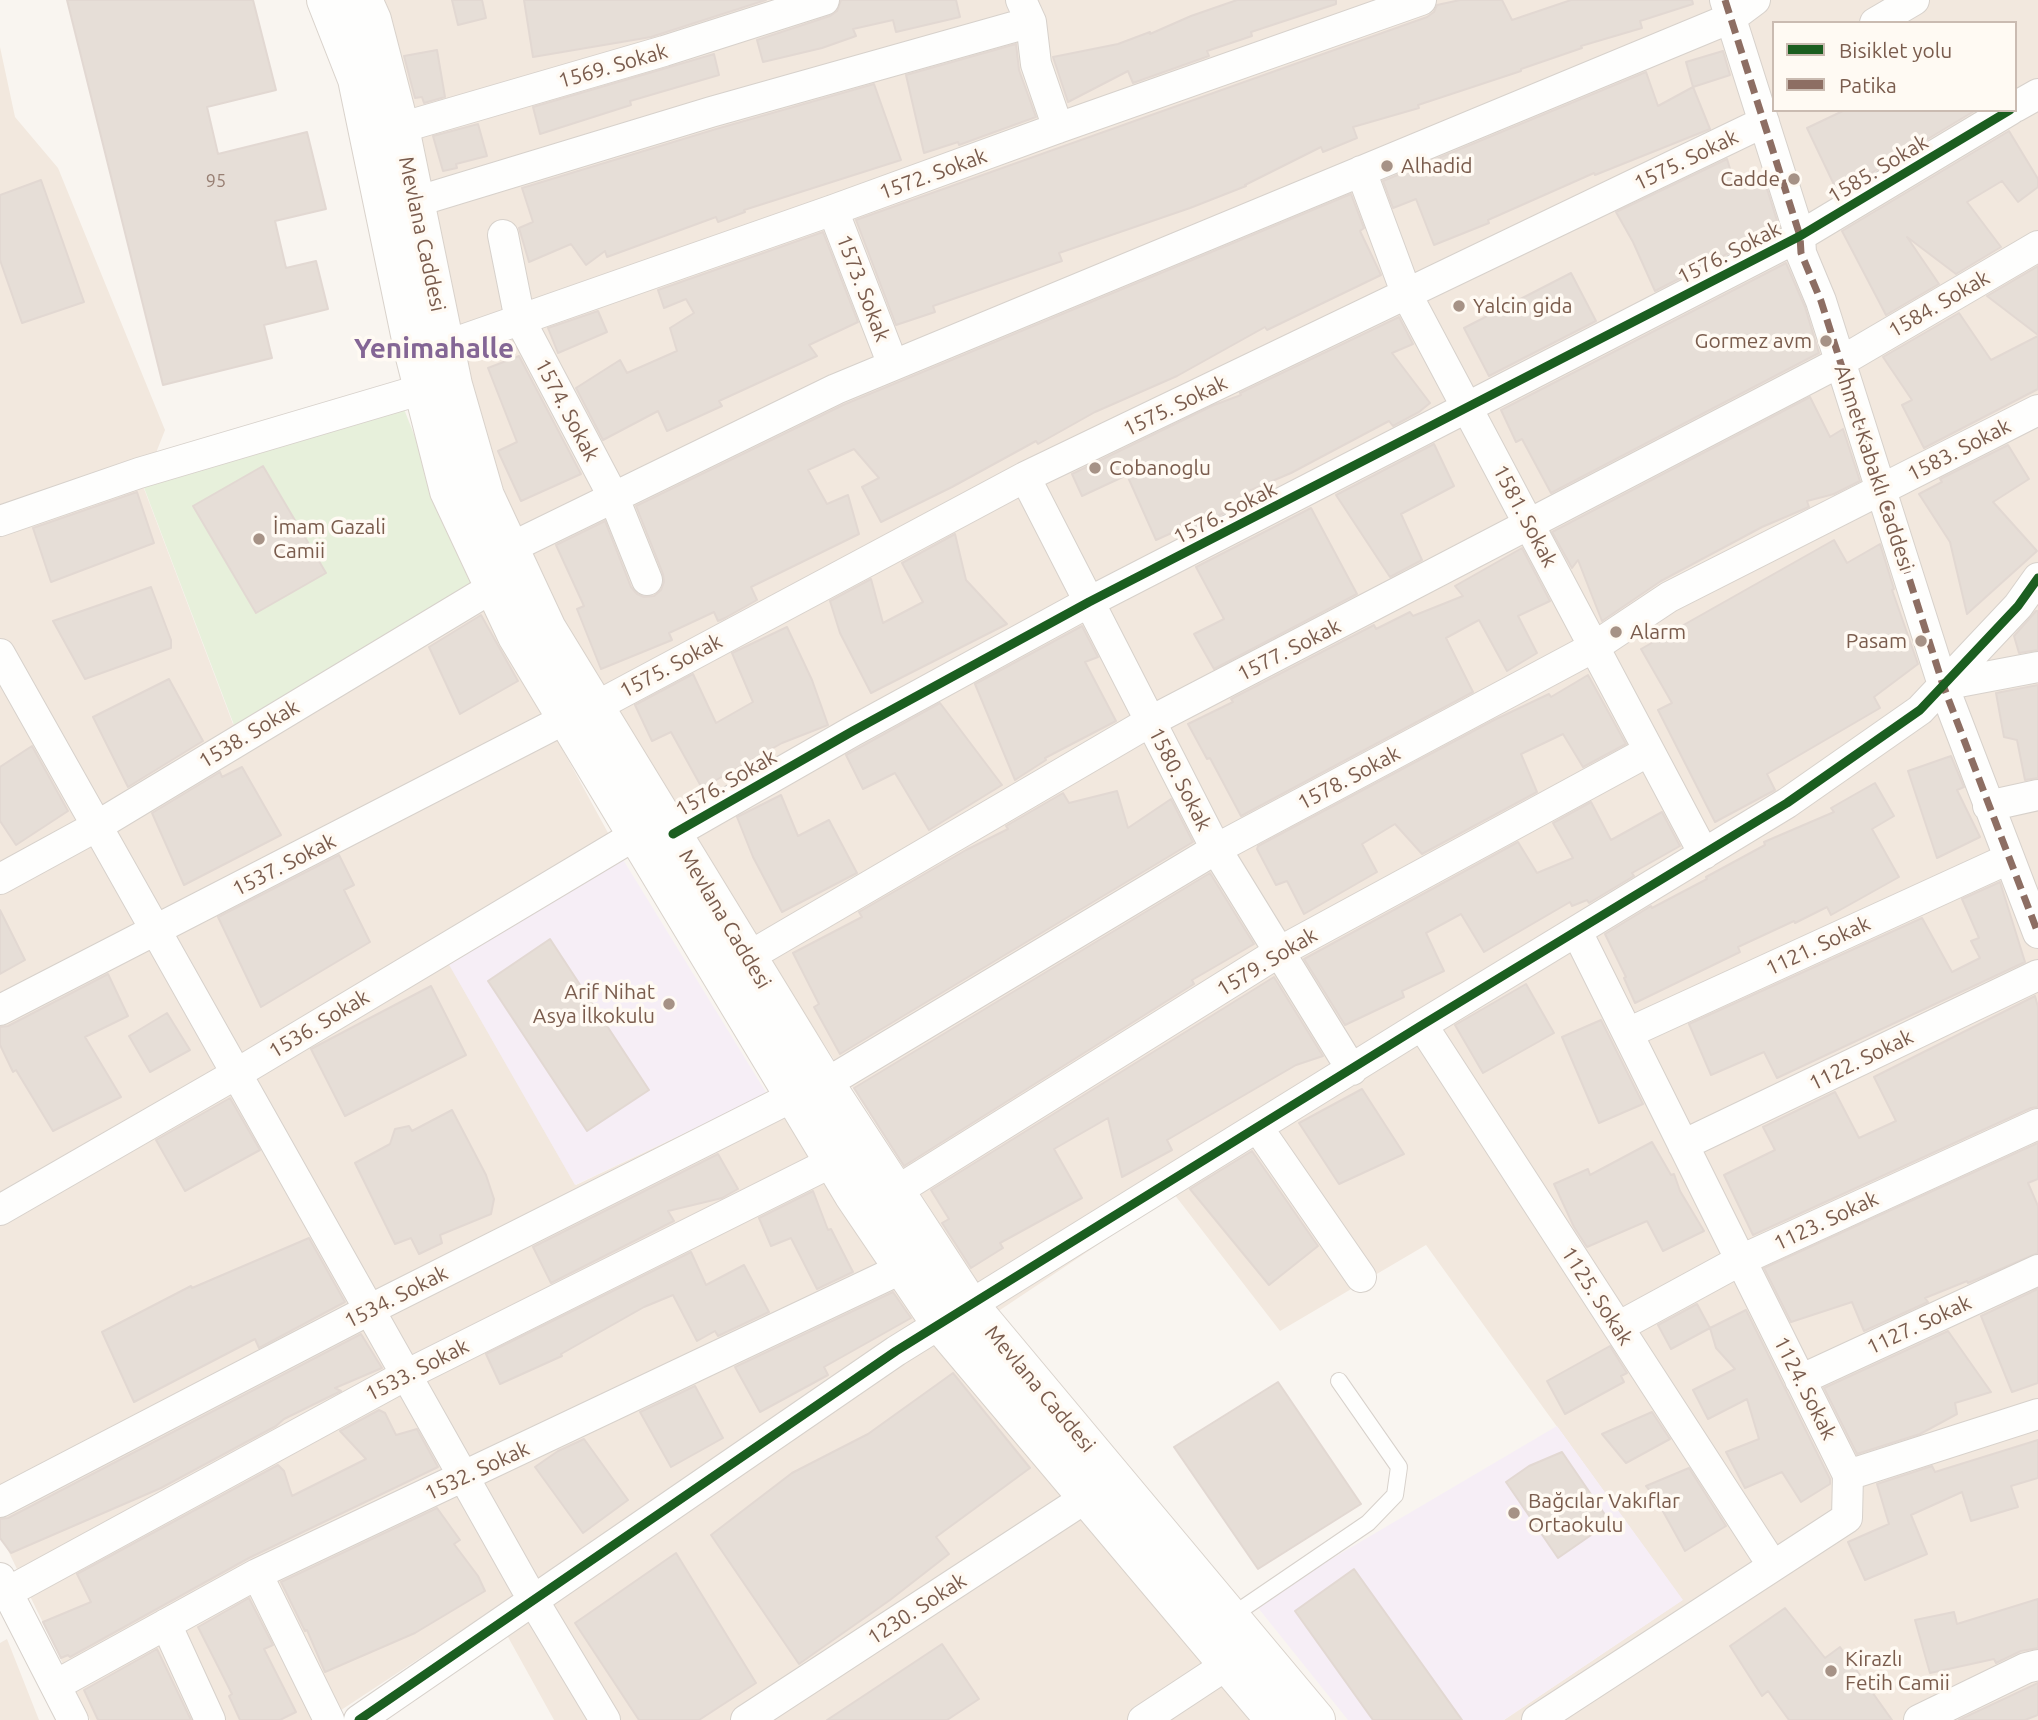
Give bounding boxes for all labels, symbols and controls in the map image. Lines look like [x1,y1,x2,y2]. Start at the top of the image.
legend [1772,21,2017,112]
street label: 1569. Sokak [555,38,671,94]
text: Bisiklet yolu [1839,38,1952,62]
text: Patika [1839,73,1897,97]
street label: 1575. Sokak [1630,124,1742,196]
street label: 1585. Sokak [1823,129,1933,209]
street label: 1572. Sokak [876,143,990,205]
place label: Alhadid [1401,153,1473,179]
street label: Mevlana Caddesi [393,154,451,314]
marker: Alhadid [1379,158,1395,174]
place label: Cadde [1720,166,1780,192]
house number: 95 [206,170,226,192]
marker: Cadde [1786,171,1802,187]
street label: 1576. Sokak [1673,216,1785,290]
street label: 1573. Sokak [831,231,895,345]
street label: 1584. Sokak [1884,265,1994,343]
place label: Yalcin gida [1473,293,1573,319]
marker: Yalcin gida [1451,298,1467,314]
place label: Gormez avm [1695,328,1812,354]
district label: Yenimahalle [354,332,514,366]
marker: Gormez avm [1818,333,1834,349]
street label: 1574. Sokak [529,354,605,466]
street label: Ahmet Kabaklı Caddesi [1829,362,1919,574]
street label: 1575. Sokak [1119,370,1231,442]
street label: 1583. Sokak [1903,413,2015,487]
place label: Cobanoglu [1109,455,1211,481]
marker: Cobanoglu [1087,460,1103,476]
street label: 1581. Sokak [1487,460,1563,572]
street label: 1576. Sokak [1169,476,1281,550]
place label: İmam Gazali Camii [273,514,386,564]
marker: İmam Gazali Camii [251,531,267,547]
street label: 1577. Sokak [1233,613,1345,687]
place label: Alarm [1630,619,1686,645]
marker: Alarm [1608,624,1624,640]
street label: 1575. Sokak [615,628,727,704]
place label: Pasam [1846,628,1907,654]
marker: Pasam [1913,633,1929,649]
street label: 1538. Sokak [194,694,304,774]
street label: 1580. Sokak [1143,723,1217,835]
street label: 1578. Sokak [1293,740,1405,816]
street label: 1576. Sokak [671,744,781,822]
street label: 1537. Sokak [228,828,340,902]
street label: Mevlana Caddesi [673,845,777,993]
street label: 1121. Sokak [1762,911,1874,981]
street label: 1579. Sokak [1212,922,1322,1002]
place label: Arif Nihat Asya İlkokulu [533,979,655,1029]
street label: 1536. Sokak [264,984,374,1064]
marker: Arif Nihat Asya İlkokulu [661,996,677,1012]
street label: 1122. Sokak [1805,1024,1917,1096]
street label: 1123. Sokak [1770,1186,1882,1256]
street label: 1125. Sokak [1556,1242,1638,1350]
street label: 1534. Sokak [340,1260,452,1334]
street label: 1127. Sokak [1863,1290,1975,1360]
street label: Mevlana Caddesi [980,1320,1100,1458]
street label: 1124. Sokak [1768,1332,1842,1444]
street label: 1533. Sokak [361,1333,473,1407]
street label: 1532. Sokak [421,1436,533,1506]
place label: Bağcılar Vakıflar Ortaokulu [1528,1488,1680,1538]
marker: Bağcılar Vakıflar Ortaokulu [1506,1505,1522,1521]
street label: 1230. Sokak [863,1568,971,1650]
place label: Kirazlı Fetih Camii [1845,1646,1950,1696]
marker: Kirazlı Fetih Camii [1823,1663,1839,1679]

